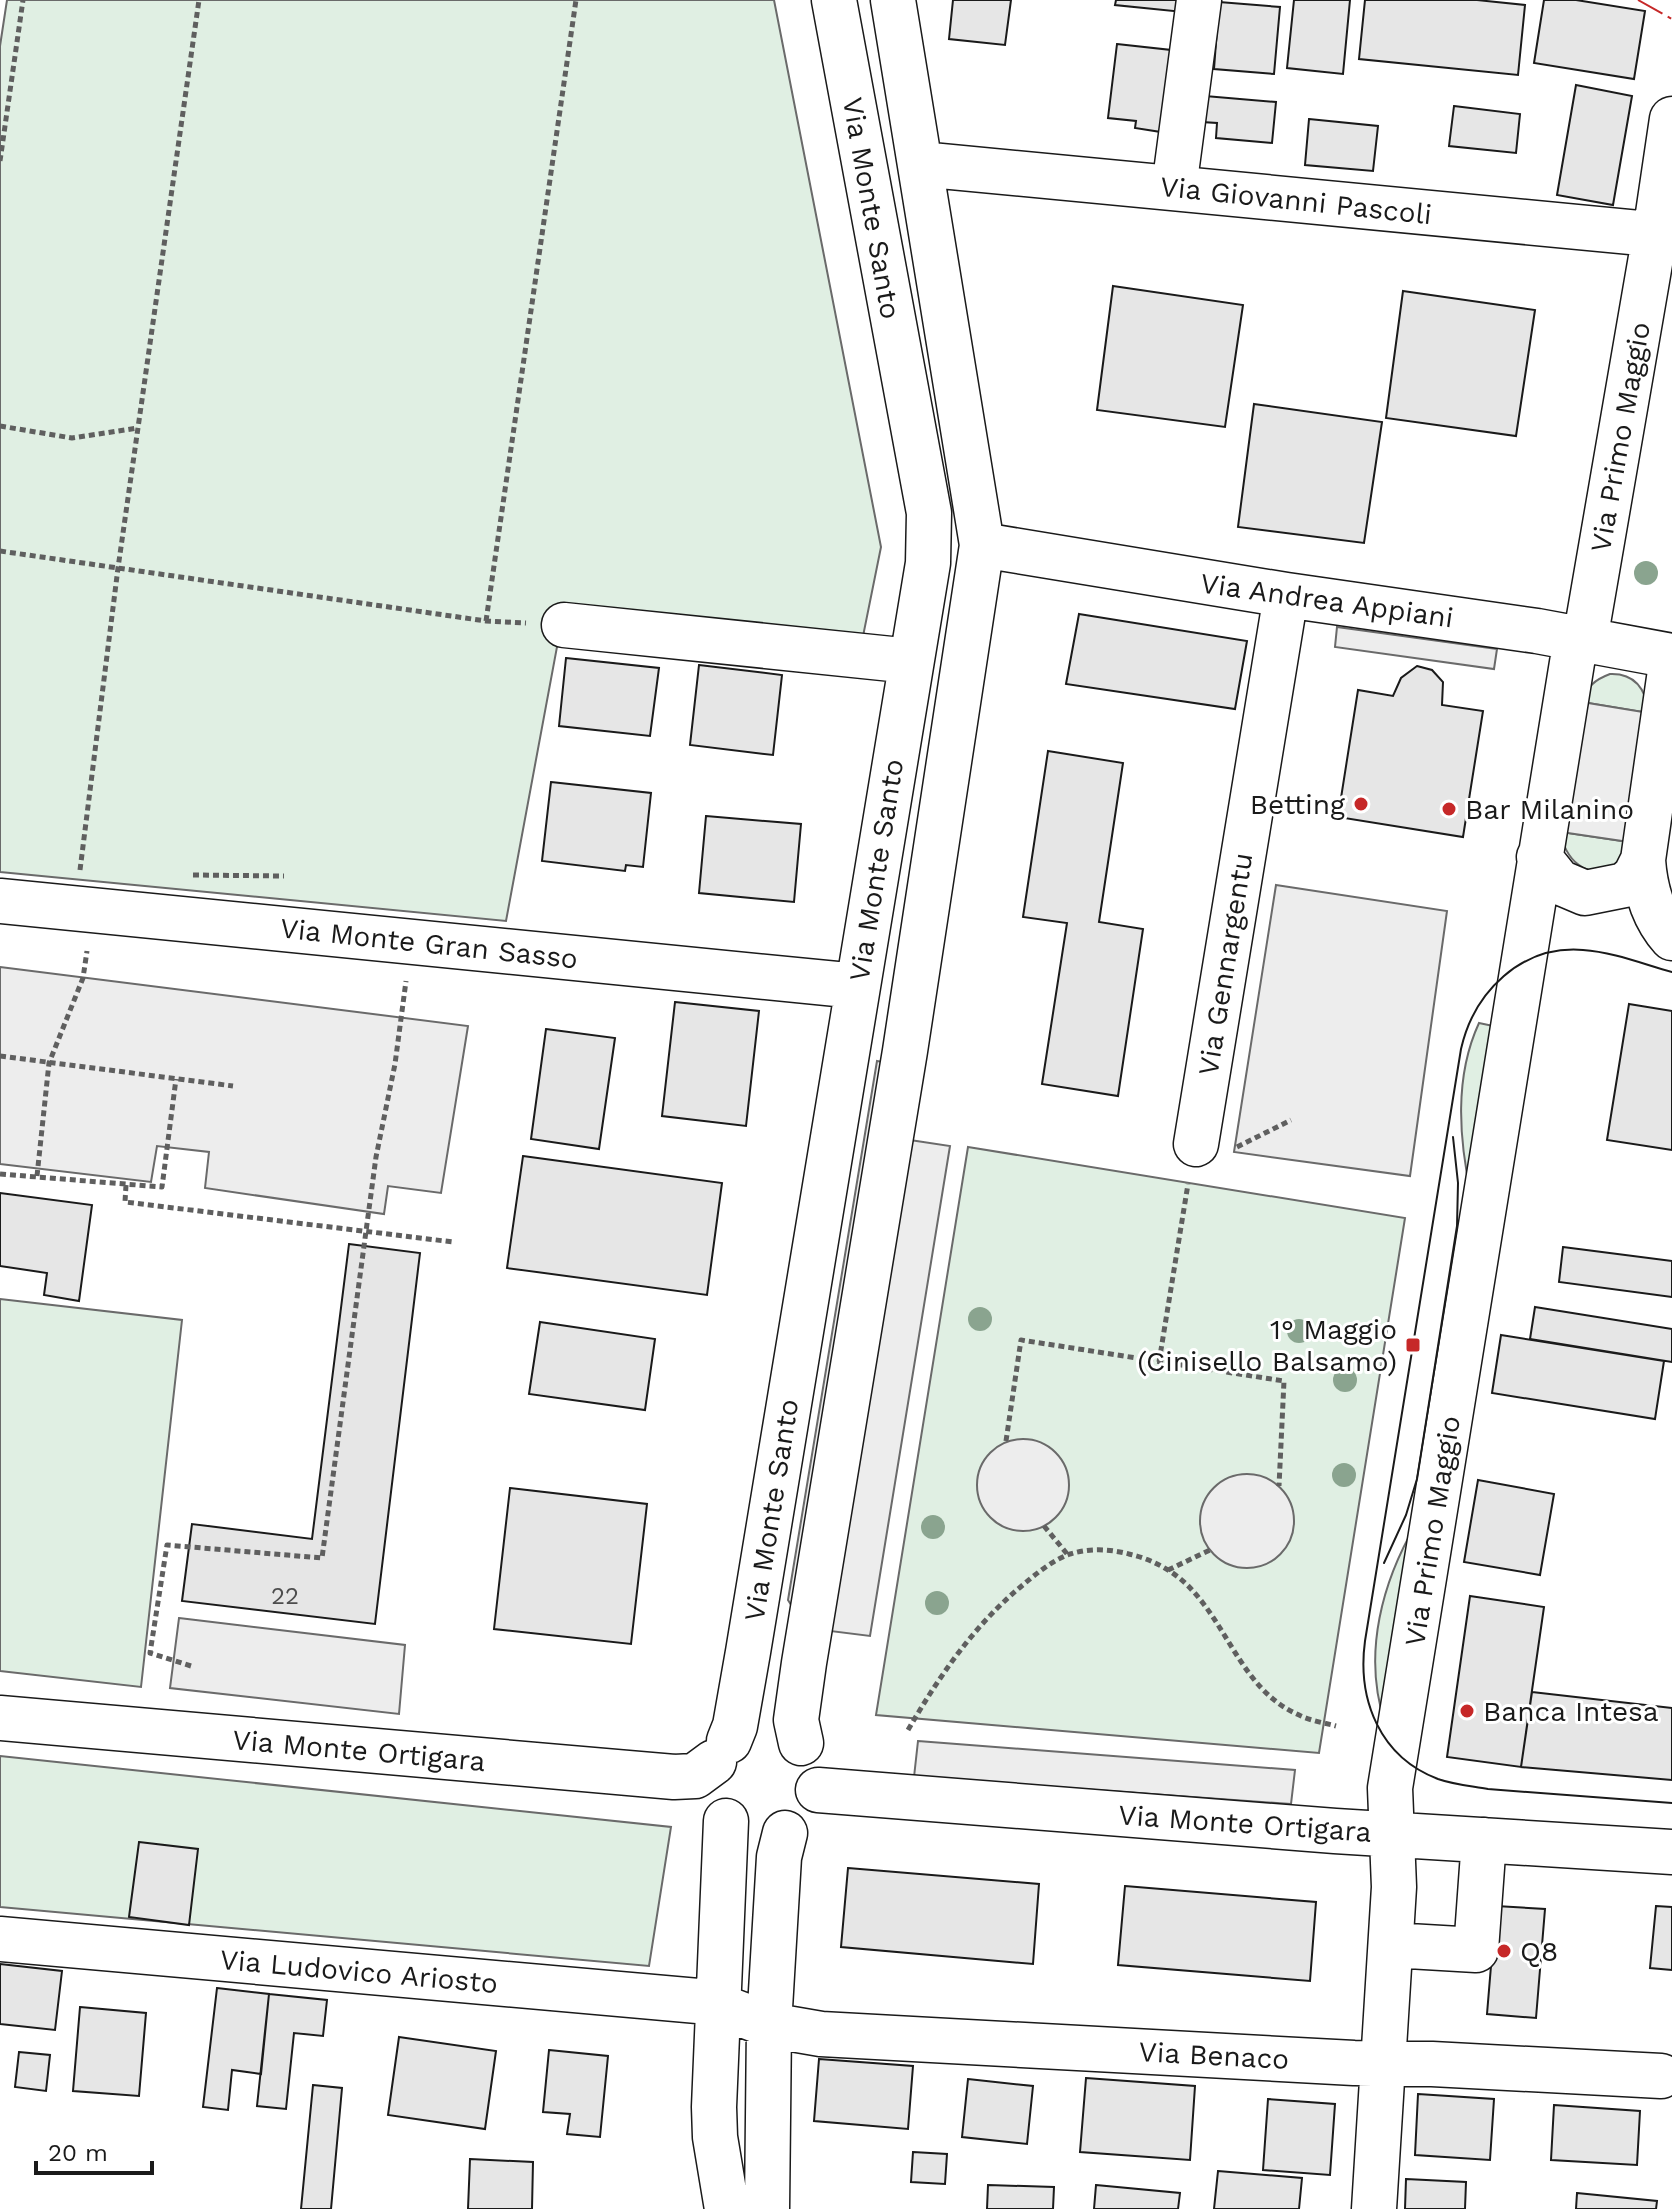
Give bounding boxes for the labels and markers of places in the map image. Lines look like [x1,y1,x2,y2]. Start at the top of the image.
place label: Betting [1250,788,1345,821]
place label: Bar Milanino [1465,793,1634,826]
marker: Betting [1352,795,1370,813]
marker: Bar Milanino [1440,800,1458,818]
place label: 1° Maggio (Cinisello Balsamo) [1137,1313,1397,1378]
marker: 1° Maggio (Cinisello Balsamo) [1404,1336,1422,1354]
place label: Banca Intesa [1483,1695,1659,1728]
marker: Banca Intesa [1458,1702,1476,1720]
place label: Q8 [1520,1935,1558,1968]
marker: Q8 [1495,1942,1513,1960]

